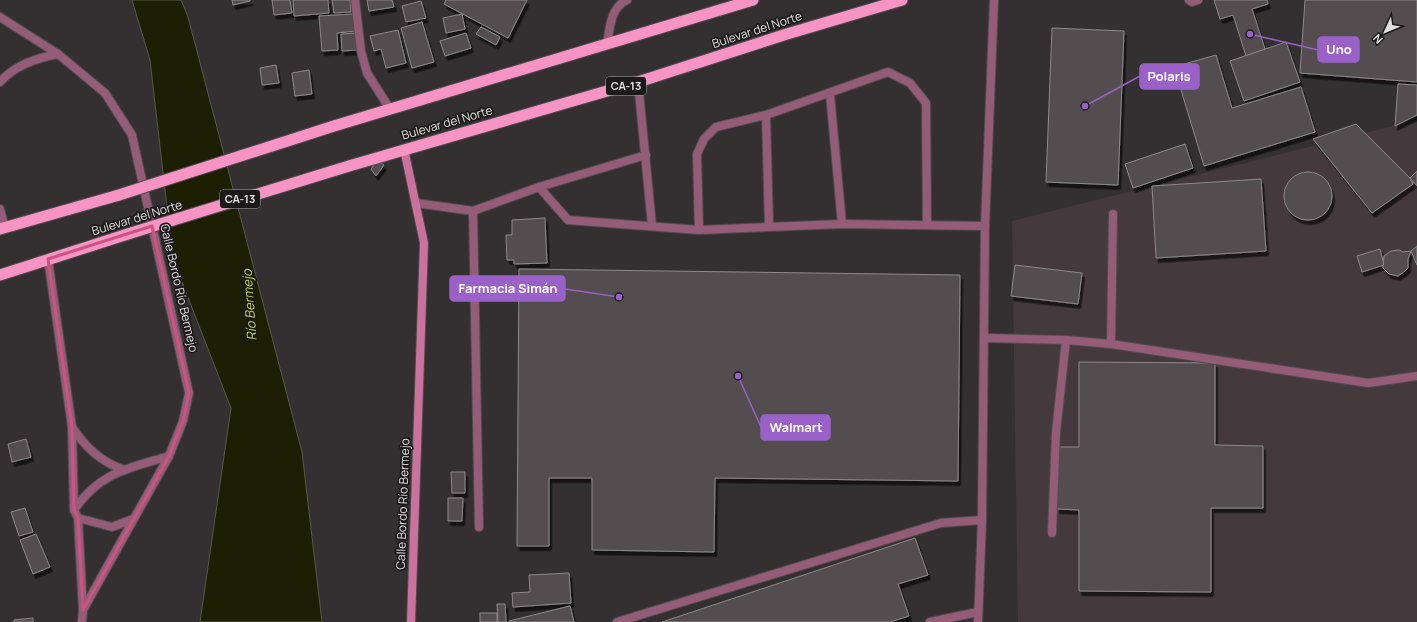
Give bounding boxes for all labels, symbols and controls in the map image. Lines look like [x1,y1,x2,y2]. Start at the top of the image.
street label: Bulevar del Norte [710,7,804,52]
north arrow [1365,12,1405,52]
text: N [1369,31,1386,47]
callout: Uno [1318,37,1359,62]
text: Uno [1326,40,1352,58]
callout: Polaris [1140,64,1199,89]
text: Polaris [1147,67,1191,85]
road number: CA-13 [606,77,646,95]
street label: Bulevar del Norte [399,101,494,144]
road number: CA-13 [220,190,260,208]
street label: Bulevar del Norte [90,196,184,239]
street label: Calle Bordo Río Bermejo [156,222,203,354]
water label: Río Bermejo [237,268,260,341]
callout: Farmacia Simán [450,276,565,301]
text: Farmacia Simán [459,279,557,297]
callout: Walmart [761,415,830,440]
text: Walmart [769,418,823,436]
street label: Calle Bordo Río Bermejo [392,438,413,570]

